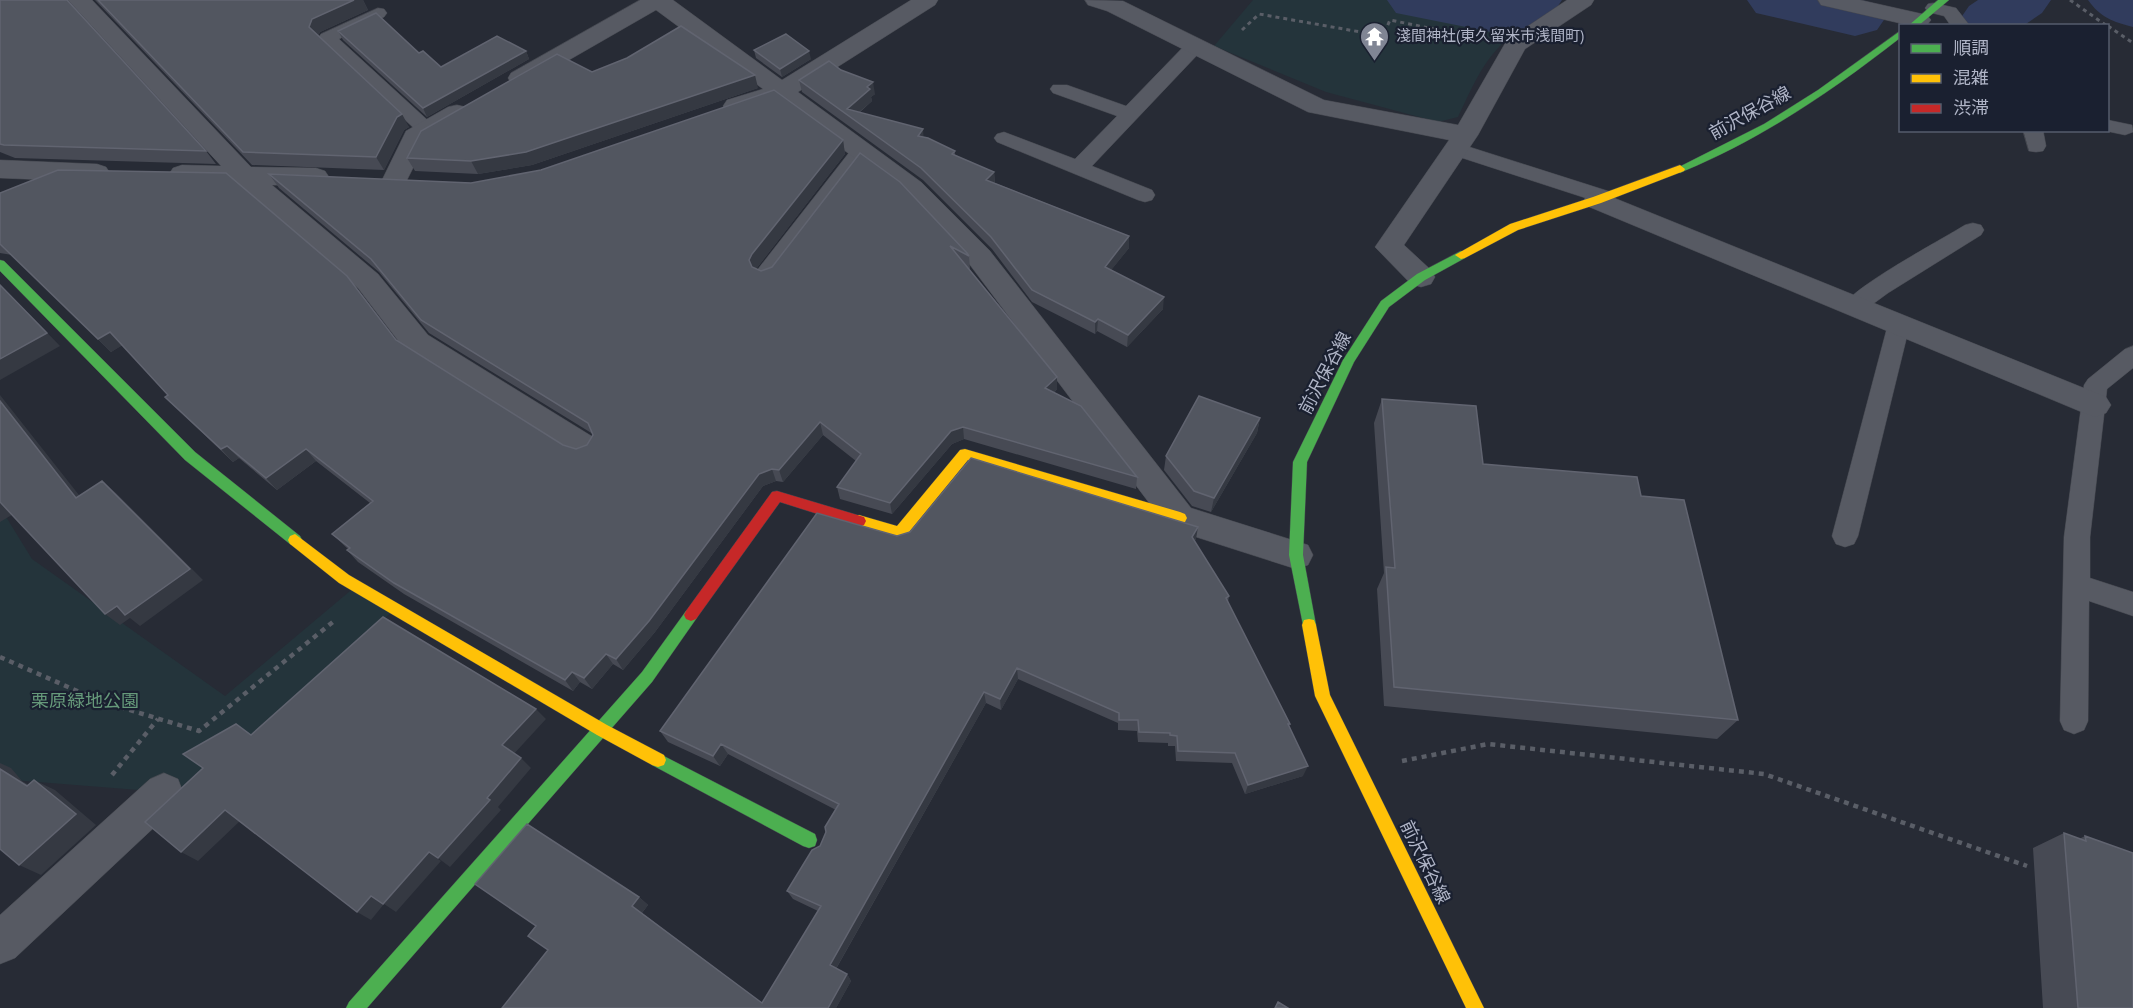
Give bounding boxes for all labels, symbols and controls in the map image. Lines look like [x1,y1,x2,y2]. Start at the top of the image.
temple icon: 淺間神社(東久留米市浅間町) [1359,20,1391,62]
legend [1899,24,2109,132]
place label: 淺間神社(東久留米市浅間町) [1396,26,1584,45]
text: 順調 [1953,36,1989,59]
text: 混雑 [1953,66,1989,89]
street label: 前沢保谷線 [1705,81,1795,144]
text: 渋滞 [1953,96,1989,119]
street label: 前沢保谷線 [1293,328,1356,418]
park label: 栗原緑地公園 [31,689,139,712]
street label: 前沢保谷線 [1395,816,1456,907]

